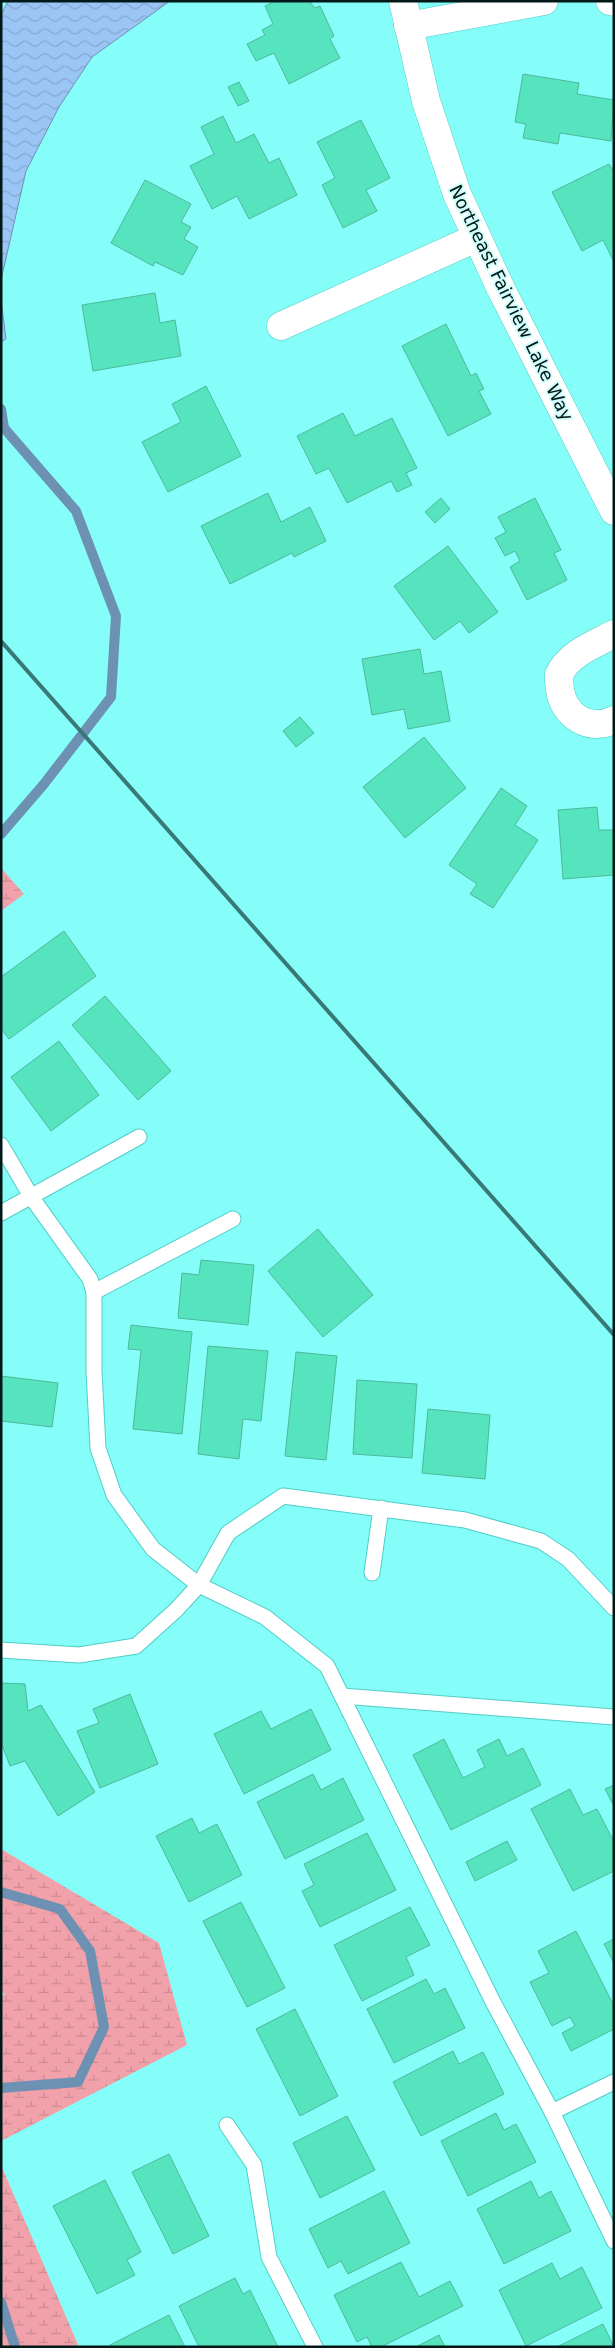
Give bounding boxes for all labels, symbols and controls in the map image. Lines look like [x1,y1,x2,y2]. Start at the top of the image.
street label: Northeast Fairview Lake Way [445,181,578,424]

